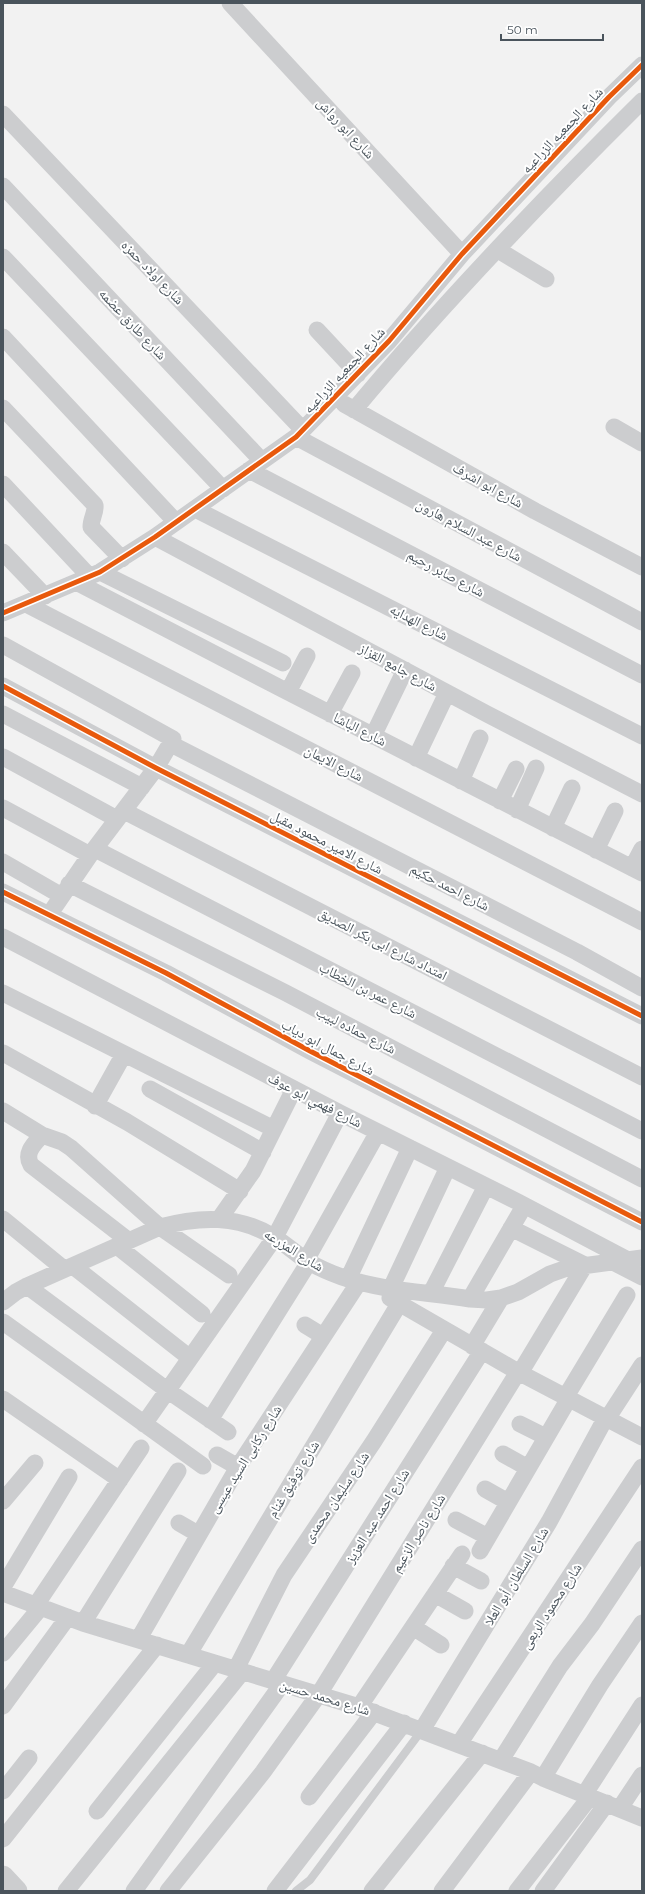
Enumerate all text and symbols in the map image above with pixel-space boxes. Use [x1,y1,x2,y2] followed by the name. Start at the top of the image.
[501,16,603,42] scale bar
[507,22,538,37] text: 50 m
[517,83,607,178] street label: شارع الجمعيه الزراعيه
[312,94,379,163] street label: شارع ابو رواش
[117,236,188,309] street label: شارع اولاد حمزه
[95,284,171,364] street label: شارع طارق عضمه
[299,323,389,418] street label: شارع الجمعيه الزراعيه
[449,458,526,513] street label: شارع ابو اشرف
[413,495,525,566] street label: شارع عبد السلام هارون
[404,545,488,602] street label: شارع صابر رحيم
[386,600,451,645] street label: شارع الهدايه
[355,638,440,696] street label: شارع جامع القزاز
[330,708,389,751] street label: شارع الباشا
[301,741,366,786] street label: شارع الايمان
[268,806,386,879] street label: شارع الامير محمود مقبل
[407,859,493,916] street label: شارع احمد حكيم
[315,904,450,985] street label: امتداد شارع ابى بكر الصديق
[316,958,420,1023] street label: شارع عمر بن الخطاب
[313,1002,399,1059] street label: شارع حماده لبيب
[278,1015,378,1080] street label: شارع جمال ابو دياب
[264,1068,365,1134] street label: شارع فهمي ابو عوف
[260,1225,327,1276] street label: شارع المزرعه
[204,1402,286,1517] street label: شارع ركابى السيد عيسى
[263,1437,324,1521] street label: شارع توفيق غنام
[299,1448,374,1547] street label: شارع سليمان محمدى
[340,1465,414,1568] street label: شارع احمد عبد العزيز
[387,1490,450,1576] street label: شارع ناصر الزعيم
[480,1524,553,1629] street label: شارع السلطان أبو العلا
[516,1560,586,1653] street label: شارع محمود الربعى
[277,1675,372,1720] street label: شارع محمد حسين

